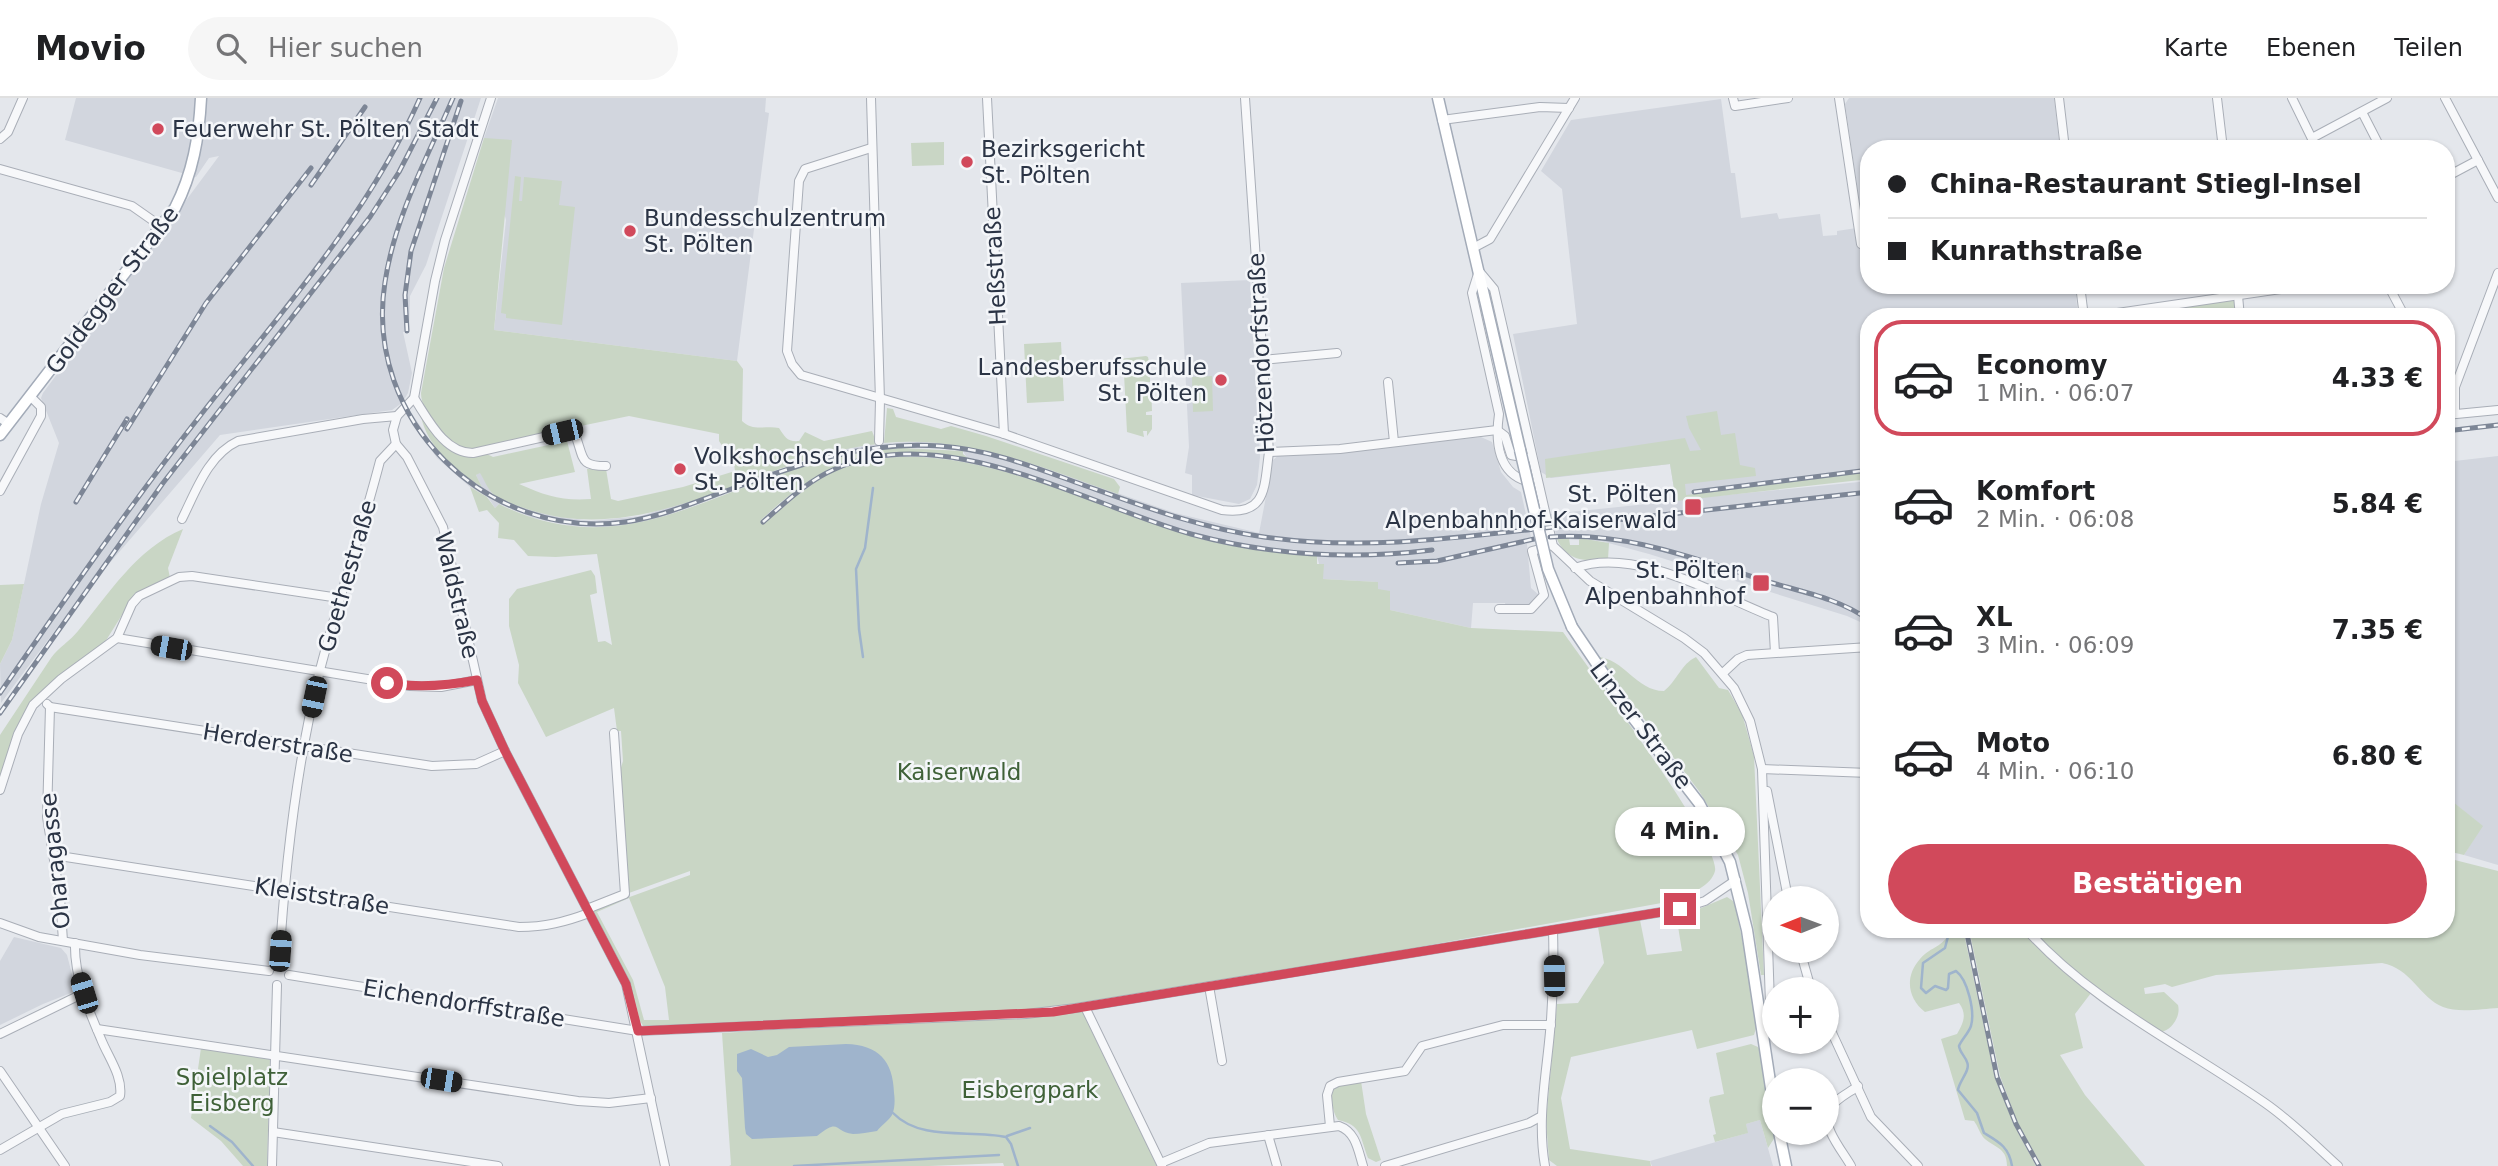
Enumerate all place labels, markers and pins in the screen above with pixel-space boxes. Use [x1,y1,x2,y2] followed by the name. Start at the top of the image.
[172,116,479,142] place label: Feuerwehr St. Pölten Stadt
[150,121,166,137] marker: Feuerwehr St. Pölten Stadt
[981,136,1145,188] place label: Bezirksgericht St. Pölten
[959,154,975,170] marker: Bezirksgericht St. Pölten
[644,205,886,257] place label: Bundesschulzentrum St. Pölten
[622,223,638,239] marker: Bundesschulzentrum St. Pölten
[978,354,1207,406] place label: Landesberufsschule St. Pölten
[1213,372,1229,388] marker: Landesberufsschule St. Pölten
[694,443,884,495] place label: Volkshochschule St. Pölten
[672,461,688,477] marker: Volkshochschule St. Pölten
[1385,481,1677,533] place label: St. Pölten Alpenbahnhof-Kaiserwald
[1683,497,1703,517] marker: St. Pölten Alpenbahnhof-Kaiserwald
[1585,557,1746,609] place label: St. Pölten Alpenbahnhof
[1751,573,1771,593] marker: St. Pölten Alpenbahnhof

